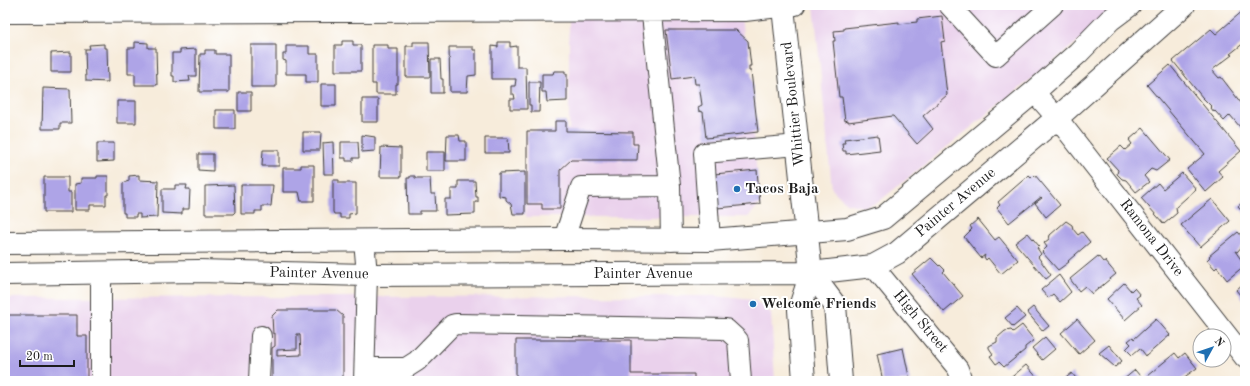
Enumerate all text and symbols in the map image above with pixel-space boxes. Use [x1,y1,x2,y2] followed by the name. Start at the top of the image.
[780,41,808,167] street label: Whittier Boulevard
[913,165,999,241] street label: Painter Avenue
[745,182,819,197] place label: Tacos Baja
[732,184,742,194] marker: Tacos Baja
[1116,197,1186,279] street label: Ramona Drive
[269,266,369,282] street label: Painter Avenue
[593,267,693,282] street label: Painter Avenue
[890,288,950,356] street label: High Street
[761,297,876,312] place label: Welcome Friends
[748,299,758,309] marker: Welcome Friends
[1192,328,1232,368] north arrow
[1212,336,1226,350] text: N
[20,342,74,368] scale bar
[26,351,53,363] text: 20 m

